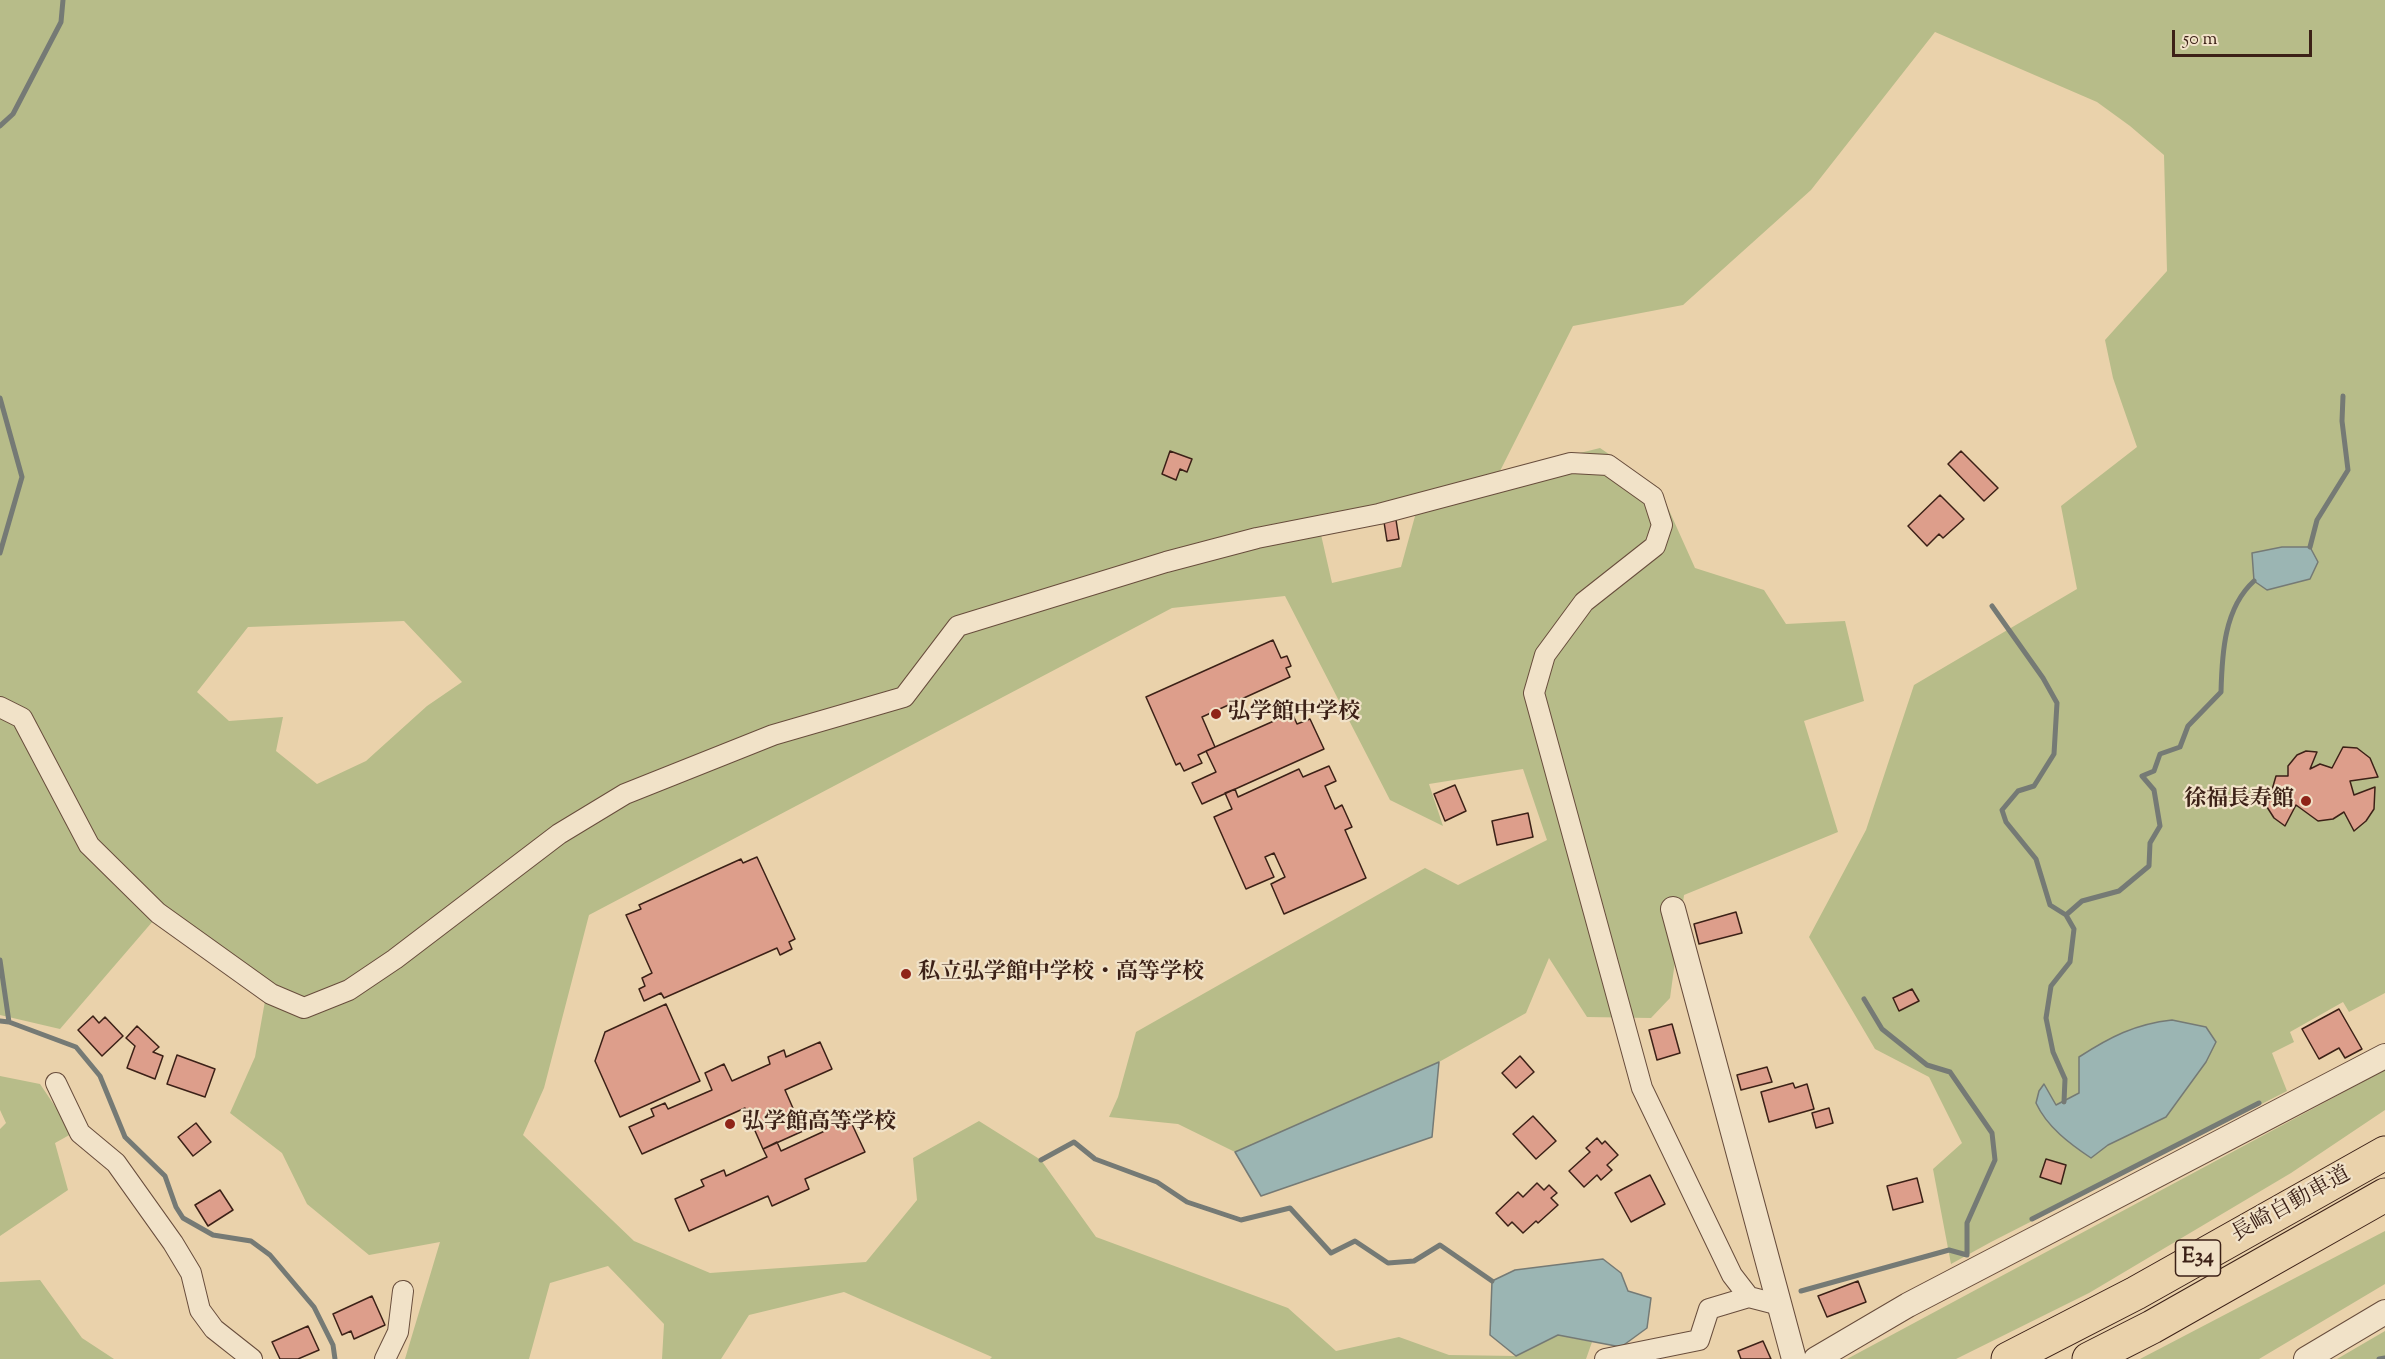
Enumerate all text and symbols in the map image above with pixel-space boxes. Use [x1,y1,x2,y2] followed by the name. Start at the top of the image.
[2175,18,2314,56] scale bar
[2183,27,2217,53] text: 50 m
[1228,701,1360,727] place label: 弘学館中学校
[1209,707,1223,721] marker: 弘学館中学校
[2184,788,2294,814] place label: 徐福長寿館
[2299,794,2313,808] marker: 徐福長寿館
[918,961,1204,987] place label: 私立弘学館中学校・高等学校
[899,967,913,981] marker: 私立弘学館中学校・高等学校
[742,1111,896,1137] place label: 弘学館高等学校
[723,1117,737,1131] marker: 弘学館高等学校
[2228,1162,2356,1250] street label: 長崎自動車道
[2176,1240,2220,1276] road number: E34

